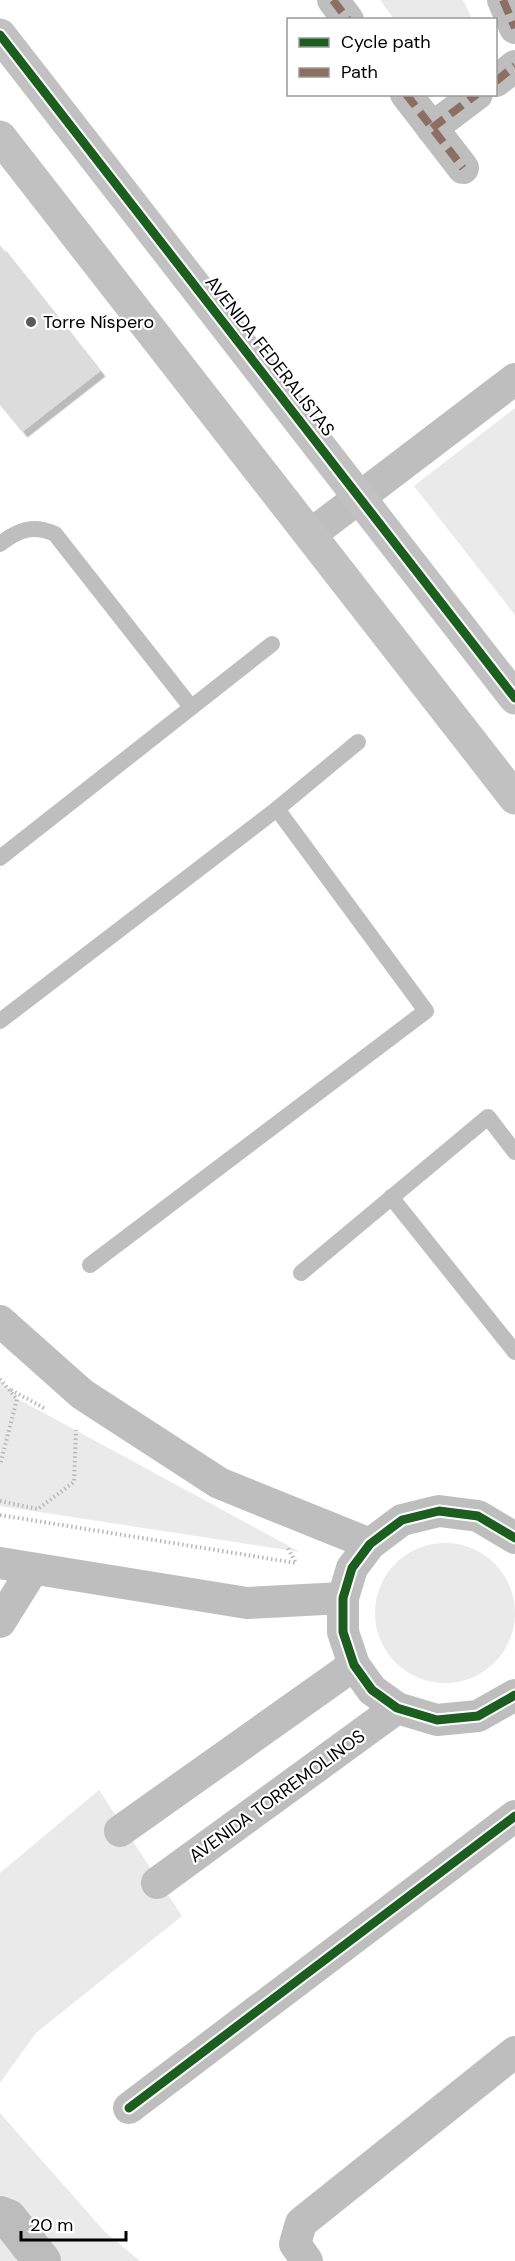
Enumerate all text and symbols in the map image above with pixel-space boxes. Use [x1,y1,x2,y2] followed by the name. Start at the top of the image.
[287,18,497,96] legend
[341,30,431,54] text: Cycle path
[341,60,378,84] text: Path
[200,271,340,441] street label: AVENIDA FEDERALISTAS
[43,310,154,334] place label: Torre Níspero
[24,315,38,329] marker: Torre Níspero
[184,1724,370,1868] street label: AVENIDA TORREMOLINOS
[21,2204,126,2242] scale bar
[30,2213,73,2237] text: 20 m

